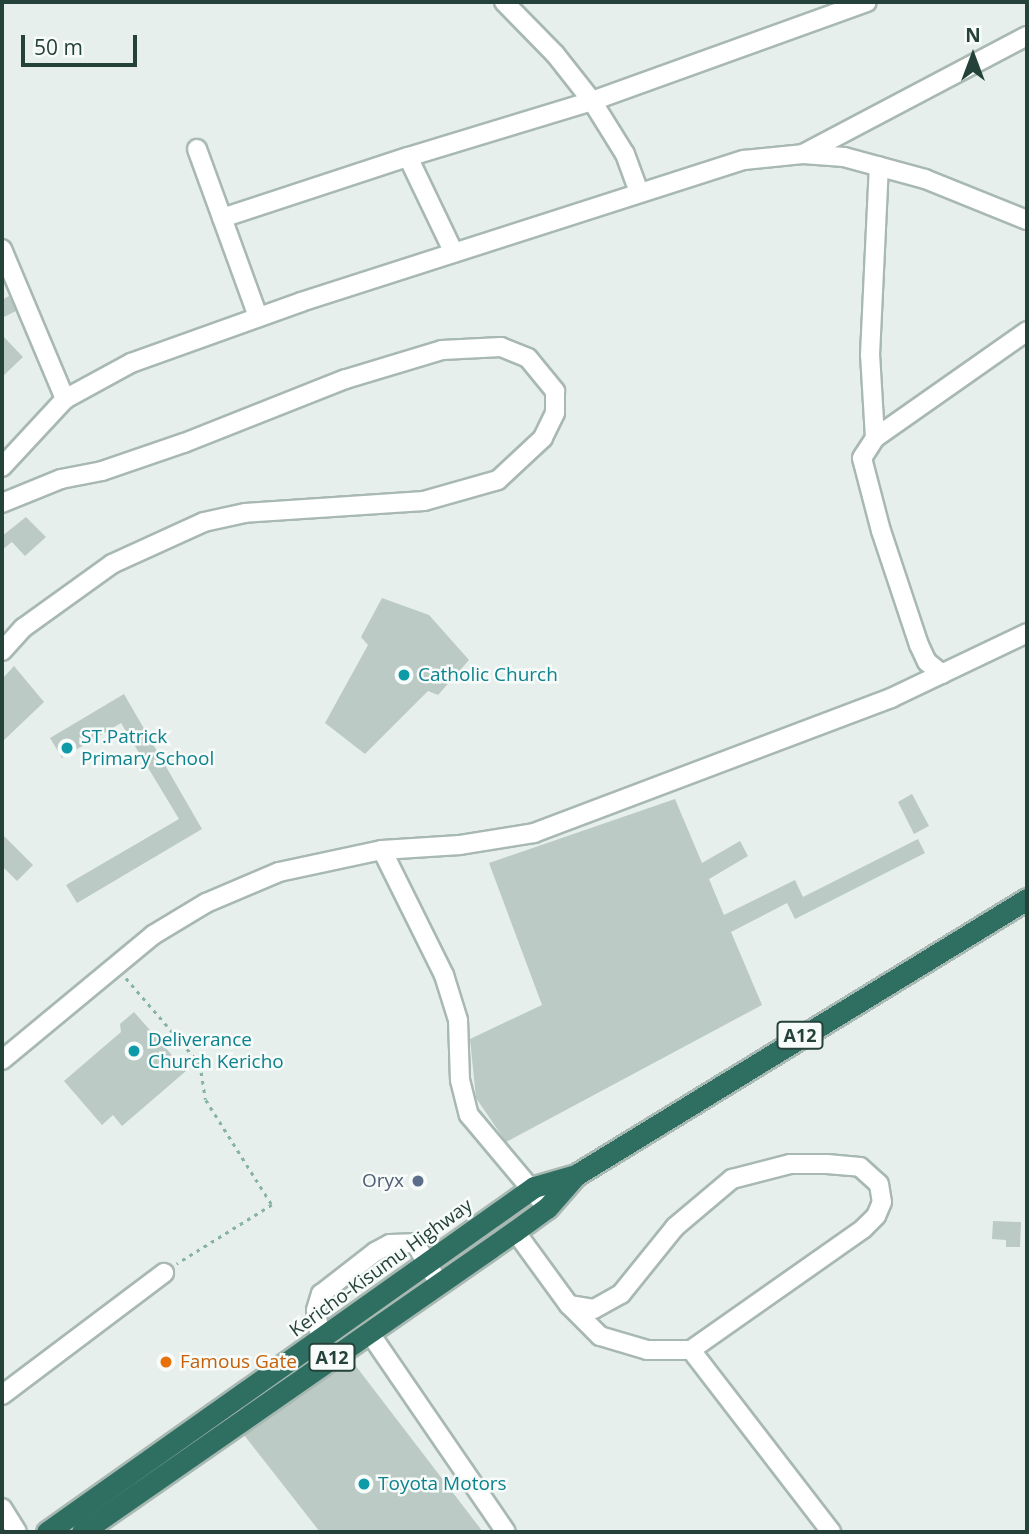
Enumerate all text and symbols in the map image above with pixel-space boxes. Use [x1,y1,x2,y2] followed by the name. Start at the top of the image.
[24,21,140,65] scale bar
[938,21,1008,91] north arrow
[965,22,981,48] text: N
[34,33,83,61] text: 50 m
[418,664,558,686] place label: Catholic Church
[396,667,412,683] marker: Catholic Church
[81,726,214,770] place label: ST.Patrick Primary School
[59,740,75,756] marker: ST.Patrick Primary School
[776,1020,824,1050] road number: A12
[148,1029,284,1073] place label: Deliverance Church Kericho
[126,1043,142,1059] marker: Deliverance Church Kericho
[362,1170,404,1192] place label: Oryx
[410,1173,426,1189] marker: Oryx
[285,1194,477,1342] street label: Kericho-Kisumu Highway
[308,1342,356,1372] road number: A12
[180,1351,297,1373] place label: Famous Gate
[158,1354,174,1370] marker: Famous Gate
[378,1473,507,1495] place label: Toyota Motors
[356,1476,372,1492] marker: Toyota Motors

